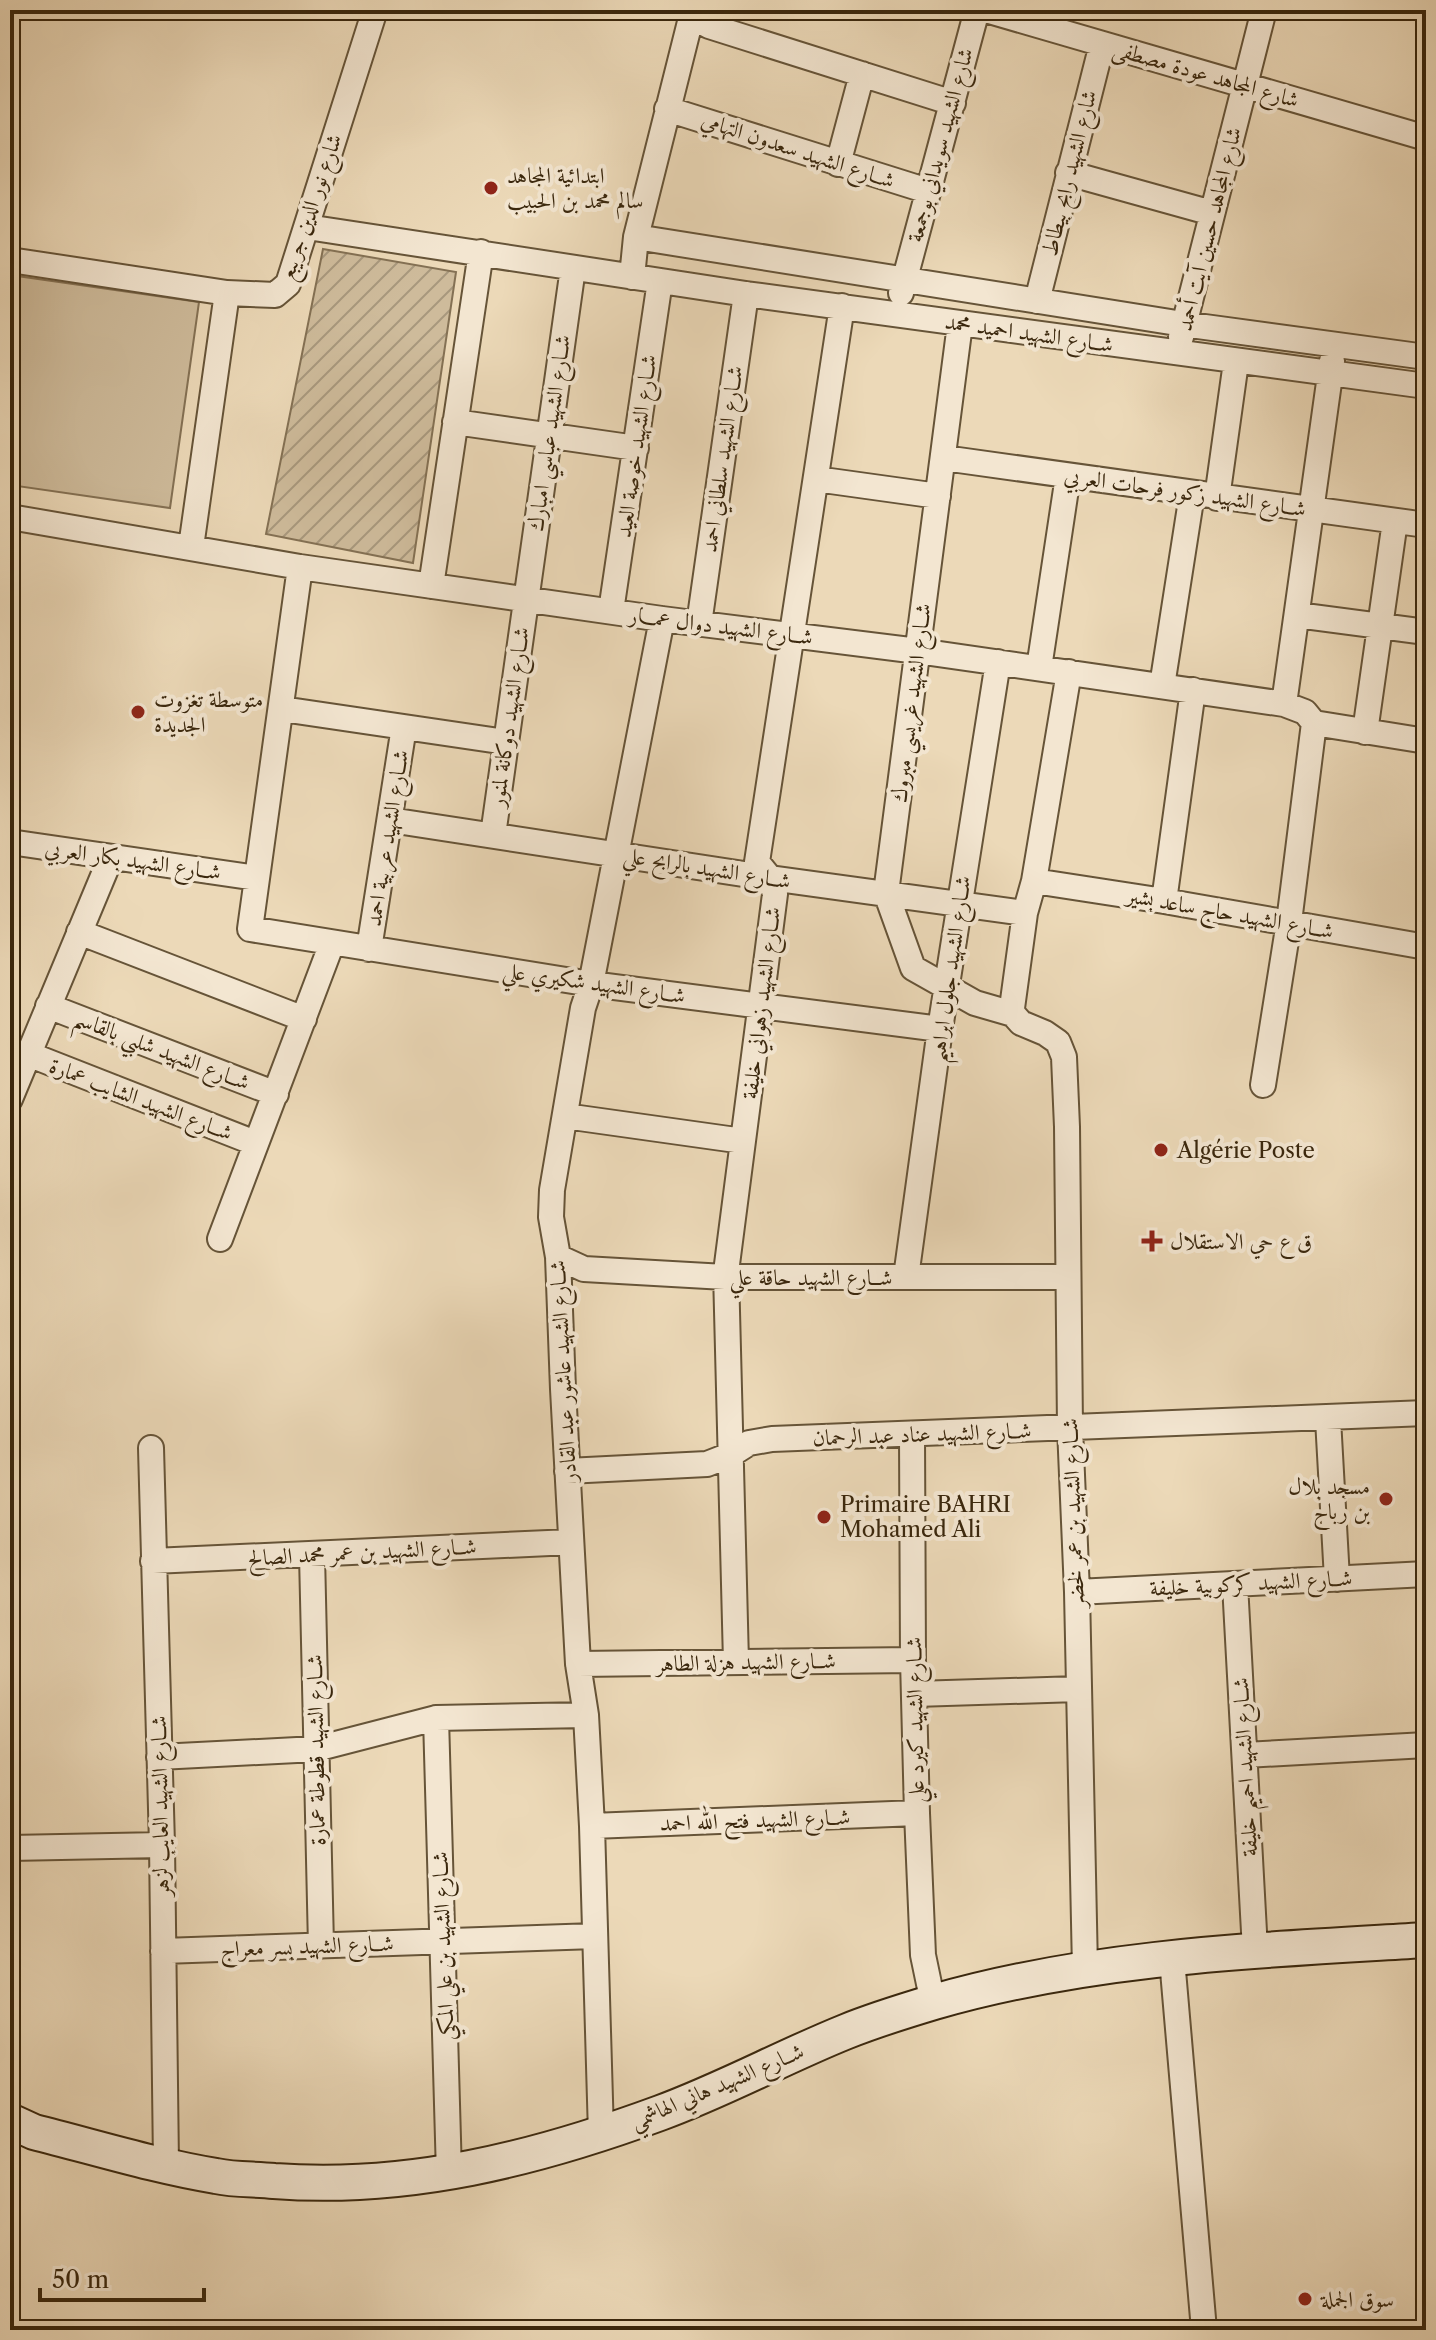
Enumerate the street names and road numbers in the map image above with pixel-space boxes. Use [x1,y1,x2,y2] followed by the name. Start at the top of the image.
[1108,35,1302,118] street label: شارع المجاهد عودة مصطفى
[901,45,984,246] street label: شارع الشهيد سويداني بوجمعة
[1035,87,1108,260] street label: شارع الشهيد رابح بيطاط
[696,106,898,199] street label: شــارع الشهيد سعدون التهامي
[1169,124,1252,335] street label: شارع المجاهد حسين آيت أحمد
[272,130,353,286] street label: شارع نور الدين جريبع
[942,308,1115,363] street label: شــارع الشهيد احميد محمد
[522,333,583,534] street label: شــارع الشهيد عباسي امبارك
[610,353,667,540] street label: شــارع الشهيد خوصة العيد
[696,364,753,555] street label: شــارع الشهيد سلطاني احمد
[1062,462,1308,527] street label: شــارع الشهيد زكور فرحات العربي
[625,601,815,656] street label: شــارع الشهيد دوال عمـــار
[885,602,944,805] street label: شــارع الشهيد غريسي مبروك
[483,625,540,811] street label: شــارع الشهيد دوكانة لمنور
[360,748,419,929] street label: شــارع الشهيد عربية احمد
[42,834,223,891] street label: شــارع الشهيد بكار العربي
[620,841,793,902] street label: شــارع الشهيد بالرابح علي
[924,874,984,1065] street label: شــارع الشهيد جلول ابراهيم
[1121,881,1336,950] street label: شــارع الشهيد حاج ساعد بشير
[736,905,791,1101] street label: شــارع الشهيد زهواني خليفة
[500,957,687,1017] street label: شــارع الشهيد شكيري علي
[67,1004,254,1103] street label: شــارع الشهيد شلبي بالقاسم
[44,1052,236,1151] street label: شــارع الشهيد الشايب عمارة
[544,1259,587,1485] street label: شــارع الشهيد عاشور عبد القادر
[729,1264,893,1299] street label: شــارع الشهيد حاقة علي
[812,1417,1032,1456] street label: شــارع الشهيد عناد عبد الرحمان
[1056,1418,1095,1610] street label: شــارع الشهيد بن عمر لخضر
[247,1533,478,1577] street label: شــارع الشهيد بن عمر محمد الصالح
[1149,1564,1353,1607] street label: شــارع الشهيد كركوبية خليفة
[900,1636,938,1803] street label: شــارع الشهيد كيرد علي
[654,1647,836,1682] street label: شــارع الشهيد هزلة الطاهر
[301,1654,336,1846] street label: شــارع الشهيد قطوطة عمارة
[1227,1676,1271,1857] street label: شــارع الشهيد احميم خليفة
[145,1715,180,1899] street label: شــارع الشهيد العايب لزهر
[659,1799,851,1843] street label: شــارع الشهيد فتح الله احمد
[426,1851,468,2041] street label: شــارع الشهيد بن علي المكي
[220,1929,394,1969] street label: شــارع الشهيد بسر معراج
[626,2037,811,2141] street label: شــارع الشهيد هاني الهاشمي

